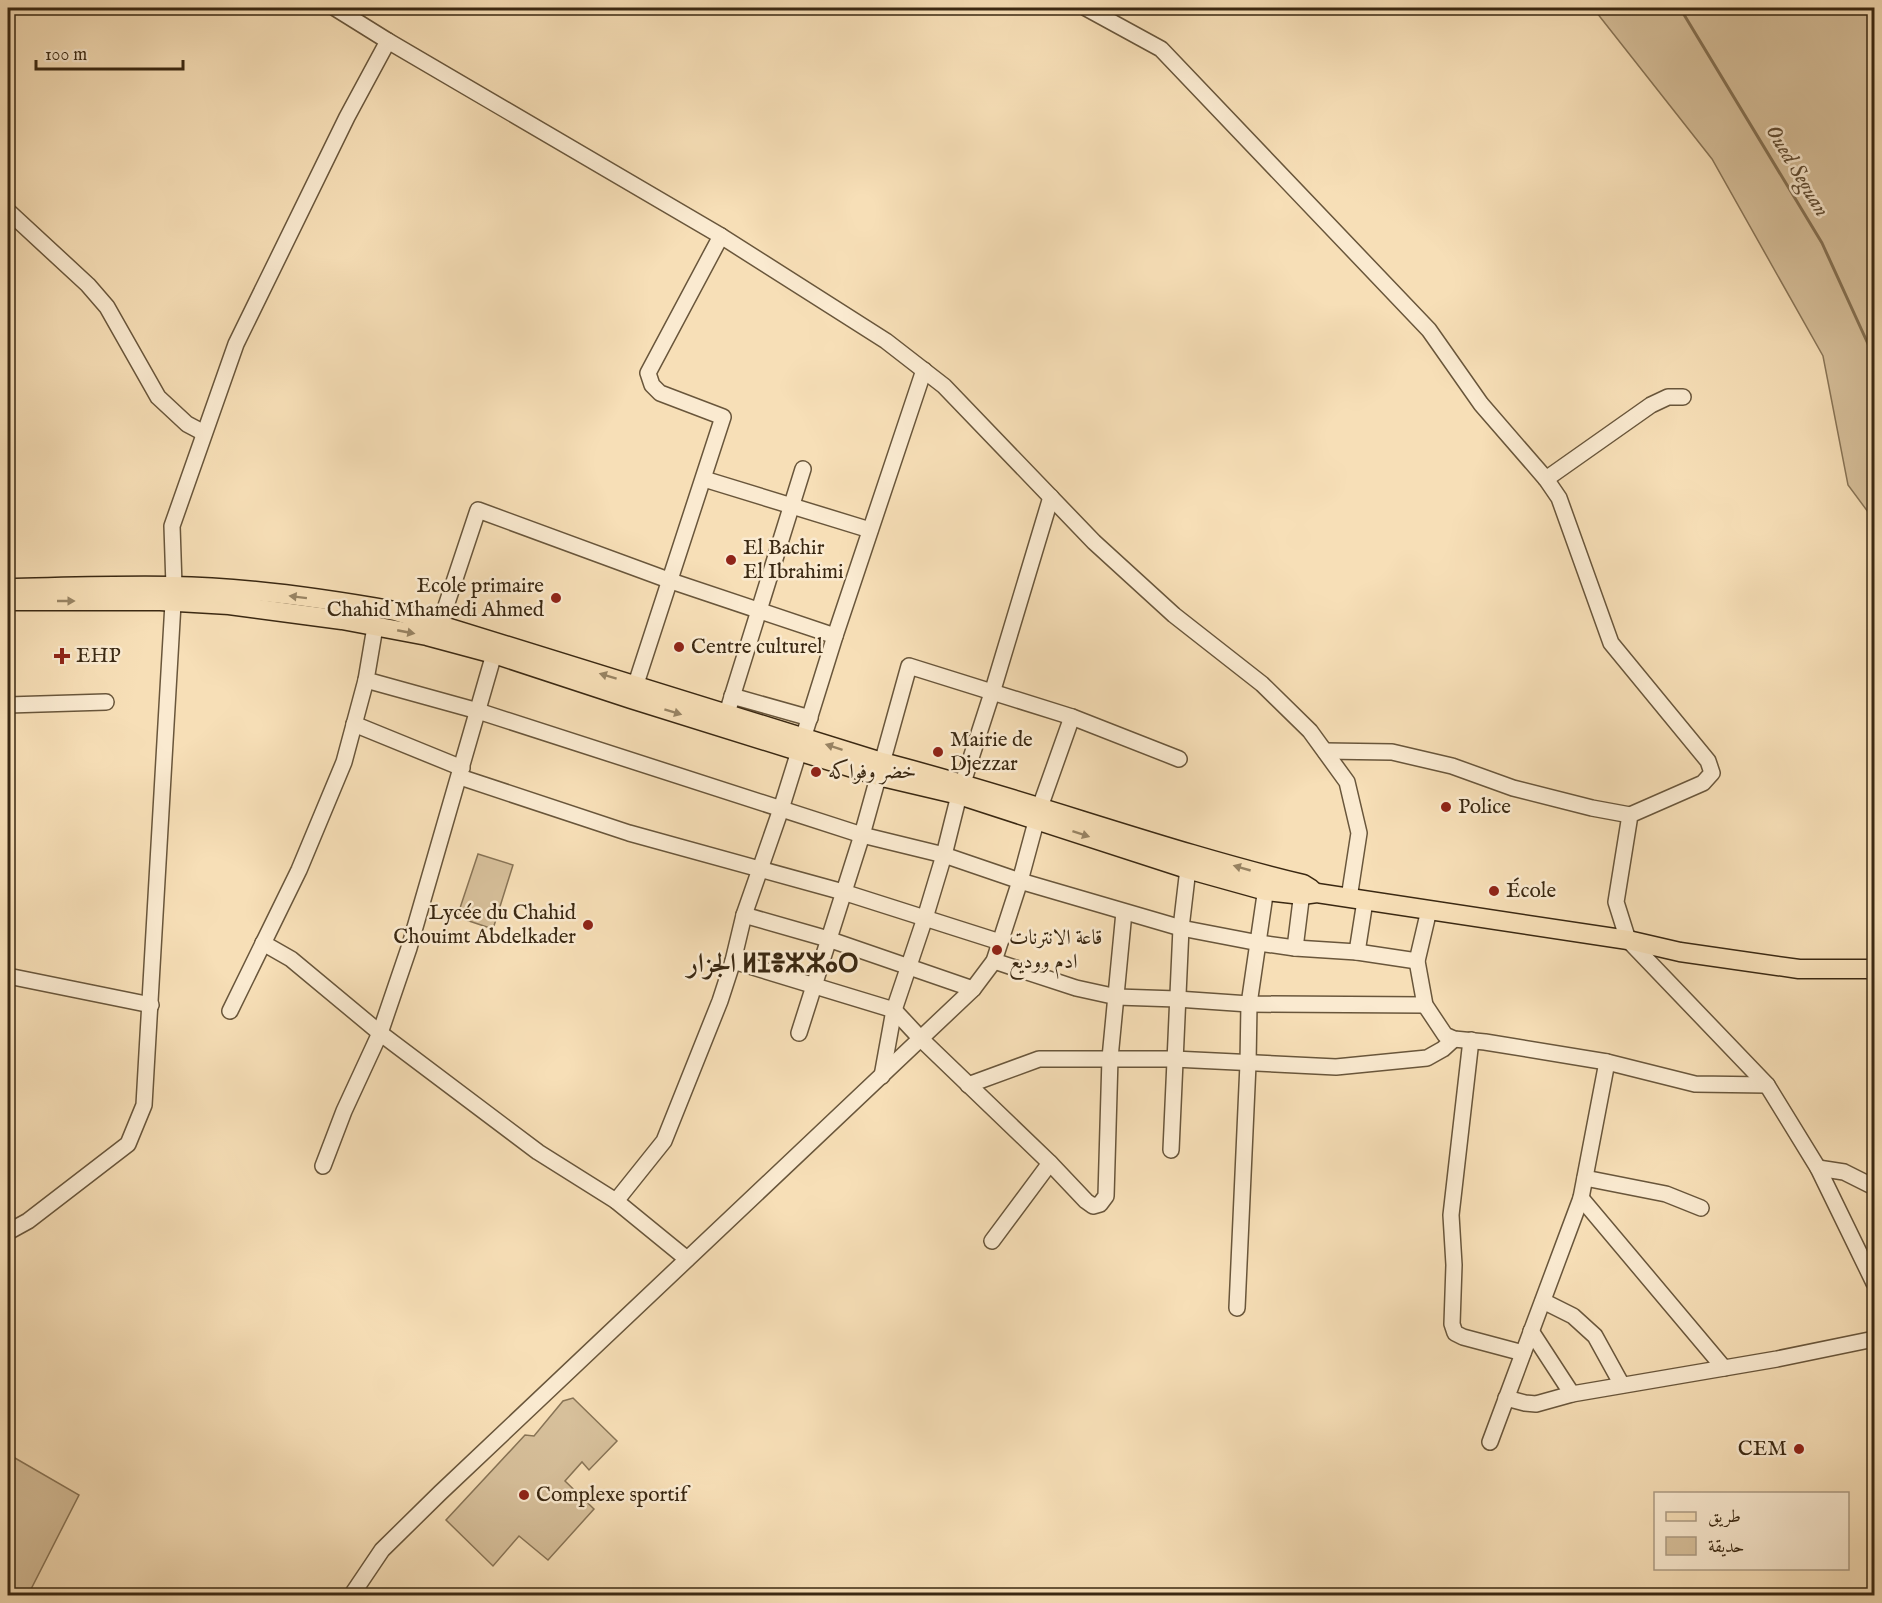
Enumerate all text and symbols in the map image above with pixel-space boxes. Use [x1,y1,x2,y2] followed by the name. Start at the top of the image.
[36,33,183,71] scale bar
[45,44,87,67] text: 100 m
[1759,120,1835,222] water label: Oued Seguan
[743,535,844,586] place label: El Bachir El Ibrahimi
[724,553,738,567] marker: El Bachir El Ibrahimi
[327,573,545,624] place label: Ecole primaire Chahid Mhamedi Ahmed
[549,591,563,605] marker: Ecole primaire Chahid Mhamedi Ahmed
[288,592,307,602] one-way arrow
[56,596,75,606] one-way arrow
[396,628,415,637] one-way arrow
[691,634,823,661] place label: Centre culturel
[672,640,686,654] marker: Centre culturel
[76,643,121,670] place label: EHP
[53,647,71,665] marker: EHP
[599,671,617,680] one-way arrow
[664,708,682,717] one-way arrow
[950,727,1033,778] place label: Mairie de Djezzar
[825,742,843,751] one-way arrow
[931,745,945,759] marker: Mairie de Djezzar
[828,758,916,786] place label: خضر وفواكه
[809,765,823,779] marker: خضر وفواكه
[1458,794,1511,821] place label: Police
[1439,800,1453,814] marker: Police
[1072,830,1090,839] one-way arrow
[1233,863,1251,873] one-way arrow
[1506,877,1556,905] place label: École
[1487,884,1501,898] marker: École
[393,900,577,951] place label: Lycée du Chahid Chouimt Abdelkader
[581,918,595,932] marker: Lycée du Chahid Chouimt Abdelkader
[1009,925,1103,980] place label: قاعة الانترنات ادم ووديع
[990,943,1004,957] marker: قاعة الانترنات ادم ووديع
[684,948,859,982] district label: الجزار ⵍⵊⴻⵣⵣⴰⵔ
[1738,1436,1787,1463] place label: CEM
[1792,1442,1806,1456] marker: CEM
[536,1482,691,1509] place label: Complexe sportif
[517,1488,531,1502] marker: Complexe sportif
[1654,1492,1849,1570] legend
[1708,1506,1741,1529] text: طريق
[1708,1536,1744,1559] text: حديقة

